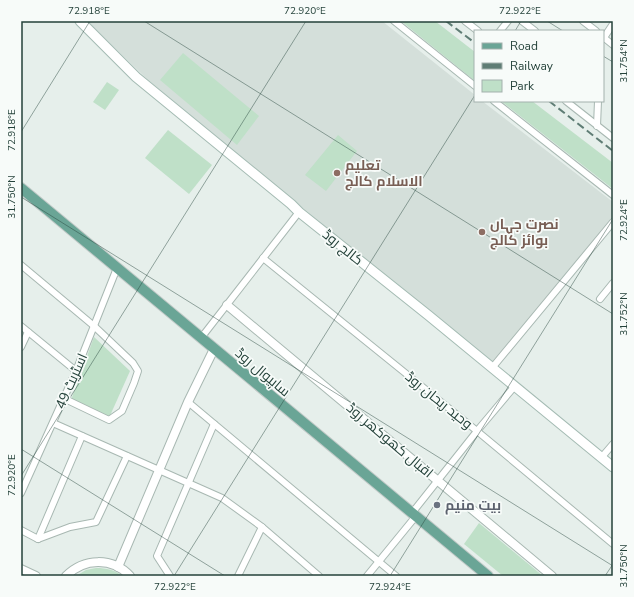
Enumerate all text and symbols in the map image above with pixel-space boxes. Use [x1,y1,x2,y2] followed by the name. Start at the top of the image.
[68,4,110,18] text: 72.918°E
[284,4,326,18] text: 72.920°E
[499,4,541,18] text: 72.922°E
[474,30,604,102] legend
[510,38,538,54] text: Road
[617,39,631,83] text: 31.754°N
[510,58,554,74] text: Railway
[510,78,535,94] text: Park
[5,109,19,151] text: 72.918°E
[345,156,423,191] place label: تعلیم الاسلام کالج
[332,168,342,178] marker: تعلیم الاسلام کالج
[5,175,19,219] text: 31.750°N
[617,199,631,241] text: 72.924°E
[490,215,559,250] place label: نصرت جہاں بوائز کالج
[318,225,367,270] street label: کالج روڈ
[477,227,487,237] marker: نصرت جہاں بوائز کالج
[617,292,631,336] text: 31.752°N
[231,344,294,401] street label: ساہیوال روڈ
[51,350,92,412] street label: اسٹریٹ 49
[401,367,476,433] street label: وحید ریحان روڈ
[342,398,437,482] street label: اقبال کھوکھر روڈ
[5,454,19,496] text: 72.920°E
[445,496,501,515] place label: بیتِ منیم
[432,500,442,510] marker: بیتِ منیم
[617,544,631,588] text: 31.750°N
[154,580,196,594] text: 72.922°E
[369,580,411,594] text: 72.924°E

